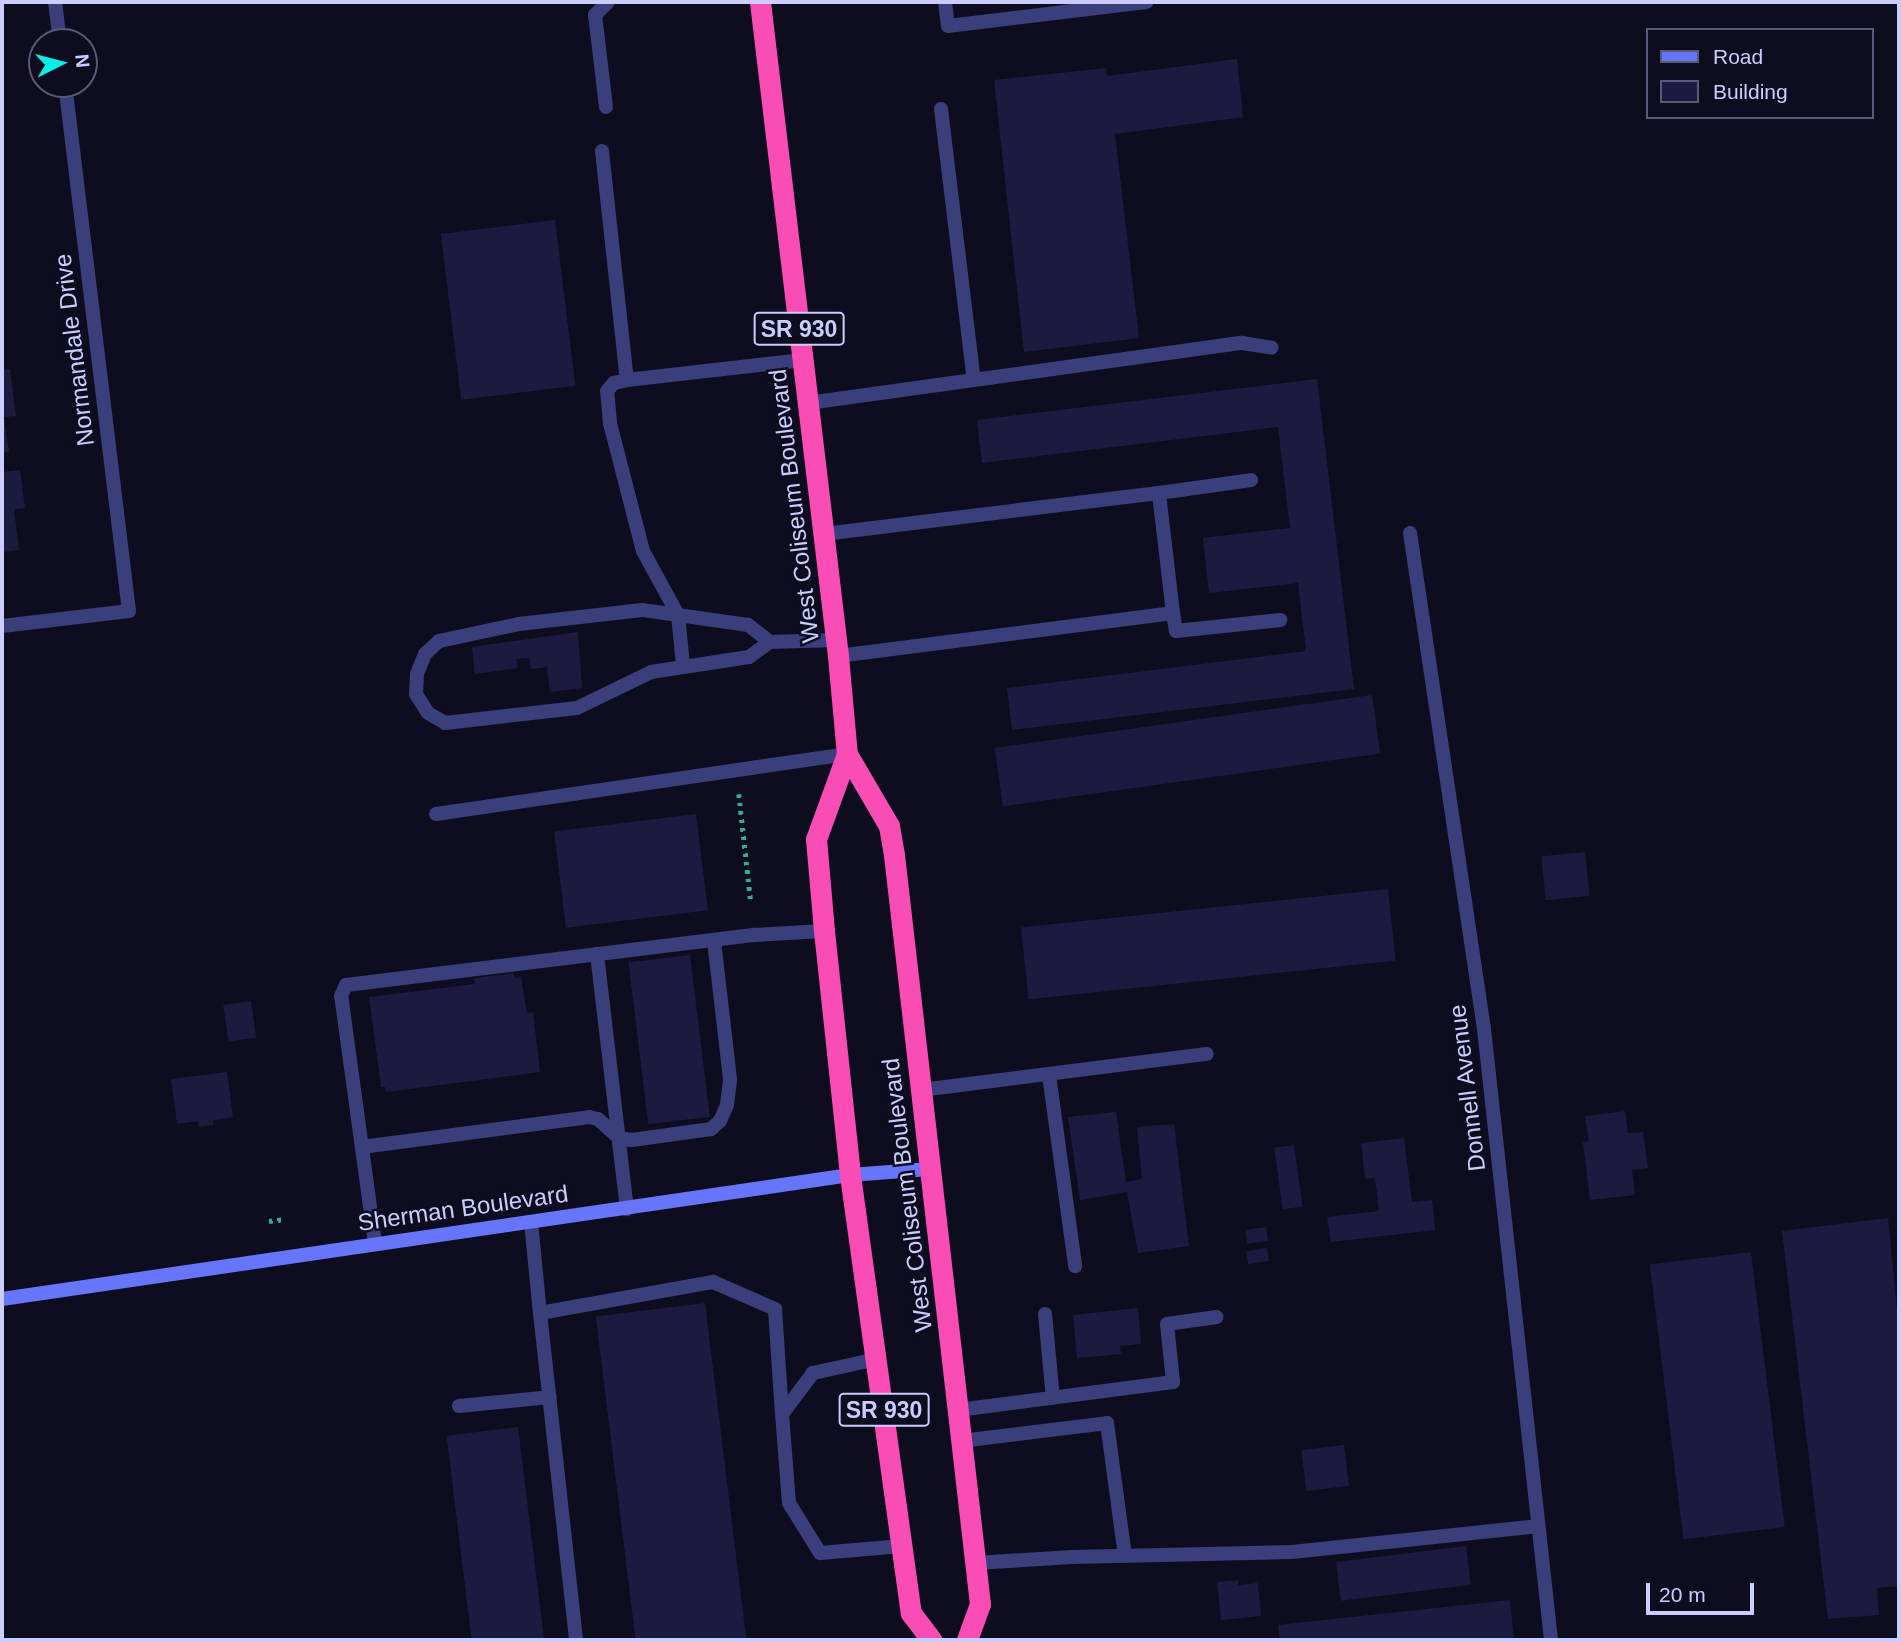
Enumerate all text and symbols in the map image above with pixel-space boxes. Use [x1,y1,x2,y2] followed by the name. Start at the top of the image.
[28,28,98,98] north arrow
[1646,28,1873,119] legend
[1713,45,1763,68] text: Road
[71,53,94,69] text: N
[1713,80,1788,103] text: Building
[48,252,100,448] street label: Normandale Drive
[754,310,844,348] road number: SR 930
[763,367,825,645] street label: West Coliseum Boulevard
[1442,1002,1492,1174] street label: Donnell Avenue
[876,1056,938,1334] street label: West Coliseum Boulevard
[356,1179,570,1237] street label: Sherman Boulevard
[838,1390,930,1429] road number: SR 930
[1649,1568,1758,1612] scale bar
[1659,1583,1706,1606] text: 20 m

